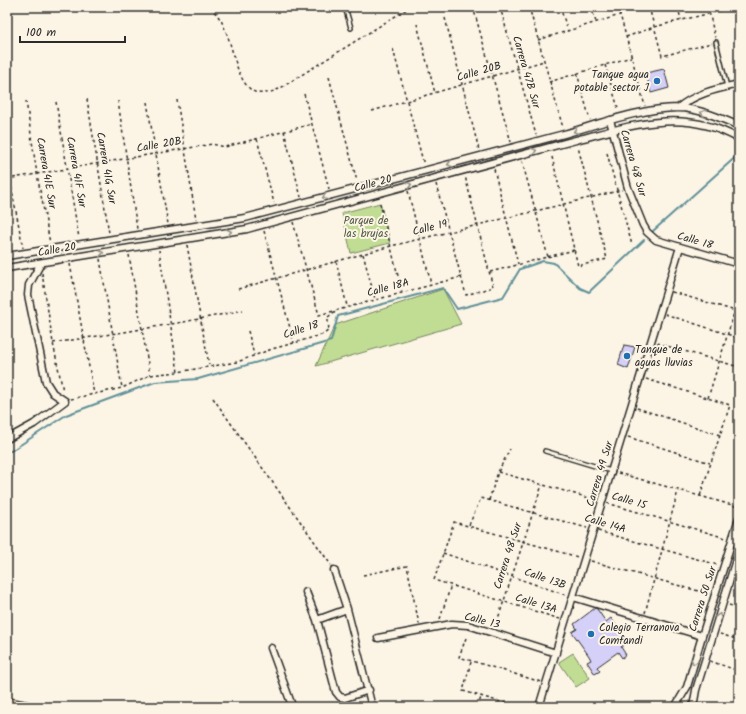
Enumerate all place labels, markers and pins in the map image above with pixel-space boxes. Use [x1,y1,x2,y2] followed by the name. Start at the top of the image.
[574,66,650,97] place label: Tanque agua potable sector J
[652,76,662,86] marker: Tanque agua potable sector J
[635,341,693,372] place label: Tanque de aguas lluvias
[622,351,632,361] marker: Tanque de aguas lluvias
[599,619,679,650] place label: Colegio Terranova Comfandi
[586,629,596,639] marker: Colegio Terranova Comfandi

